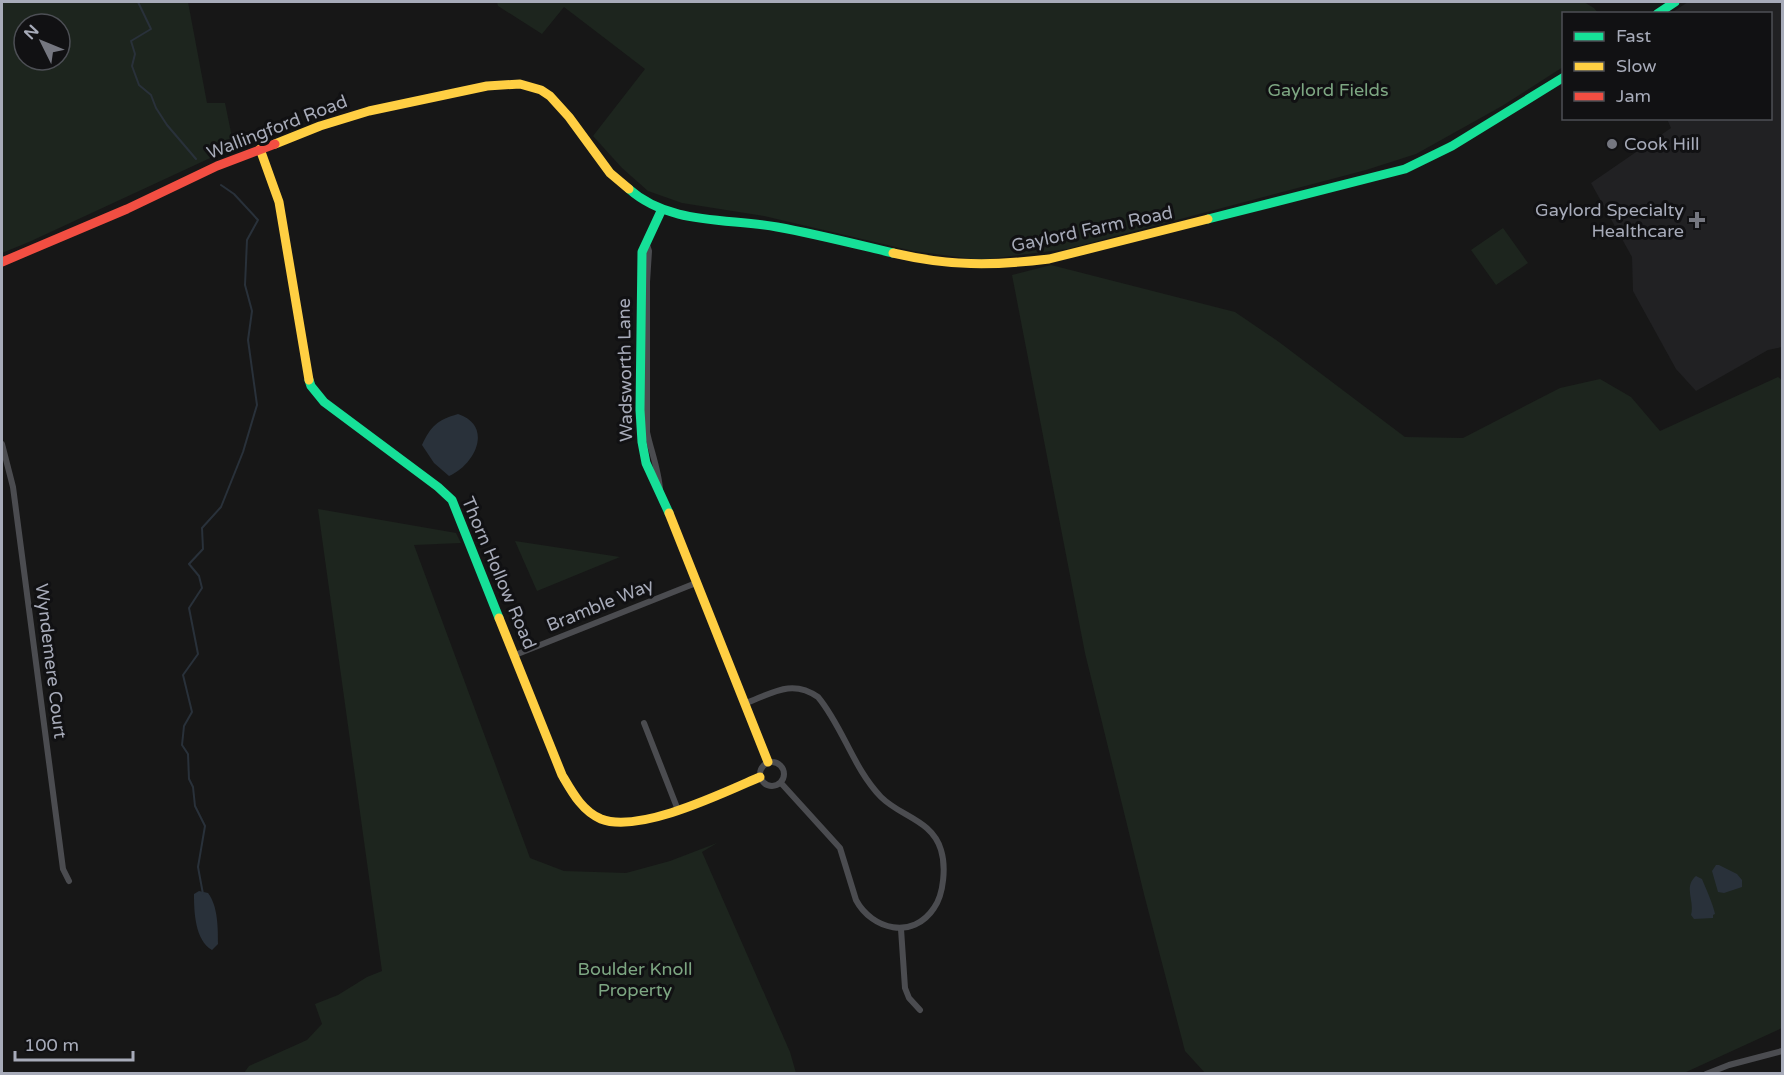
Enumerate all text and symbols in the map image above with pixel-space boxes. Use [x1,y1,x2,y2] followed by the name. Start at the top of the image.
[12,12,72,72] north arrow
[1562,12,1772,120] legend
[20,21,43,44] text: N
[1616,25,1651,47] text: Fast
[1616,55,1657,77] text: Slow
[1267,79,1389,101] park label: Gaylord Fields
[1616,85,1651,107] text: Jam
[204,90,350,164] street label: Wallingford Road
[1624,133,1699,155] place label: Cook Hill
[1605,137,1619,151] marker: Cook Hill
[1535,199,1684,242] place label: Gaylord Specialty Healthcare
[1009,201,1175,257] street label: Gaylord Farm Road
[1688,211,1706,229] marker: Gaylord Specialty Healthcare
[613,298,637,442] street label: Wadsworth Lane
[457,493,541,653] street label: Thorn Hollow Road
[543,573,657,636] street label: Bramble Way
[31,582,71,740] street label: Wyndemere Court
[578,958,692,1001] park label: Boulder Knoll Property
[15,1024,134,1062] scale bar
[24,1034,79,1056] text: 100 m

